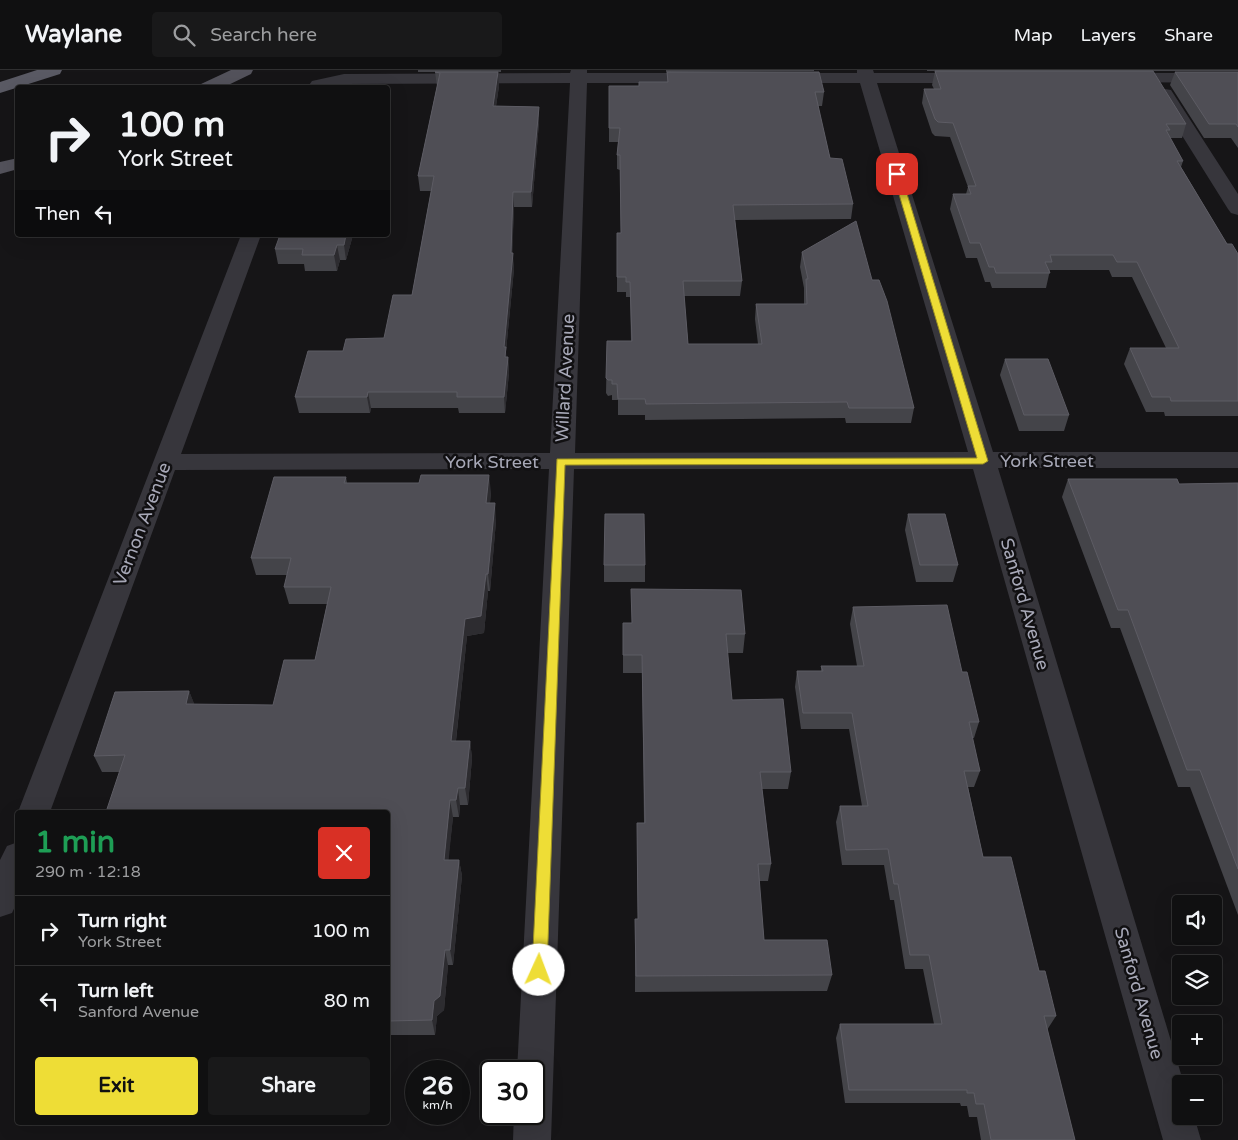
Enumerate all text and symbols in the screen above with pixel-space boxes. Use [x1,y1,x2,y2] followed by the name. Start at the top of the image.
[152,12,502,57] search box
[25,20,122,49] text: Waylane
[170,21,198,49] icon: search
[210,24,317,46] text: Search here
[1014,24,1053,46] text: Map
[1081,24,1136,46] text: Layers
[1164,24,1213,46] text: Share
[118,104,225,146] text: 100 m
[35,105,100,170] icon: right
[118,146,233,172] text: York Street
[876,153,918,195] pin
[883,160,911,188] icon: arrive
[90,200,118,228] icon: left
[35,203,80,225] text: Then
[551,313,579,443] street label: Willard Avenue
[1000,450,1094,472] street label: York Street
[445,451,539,473] street label: York Street
[108,459,176,589] street label: Vernon Avenue
[996,535,1054,673] street label: Sanford Avenue
[35,824,115,861] text: 1 min
[318,827,370,879] button: close
[35,862,141,882] text: 290 m · 12:18
[1172,895,1222,1125] map controls
[1172,895,1222,945] button: sound
[78,910,166,932] text: Turn right
[35,917,63,945] icon: right
[312,920,370,942] text: 100 m
[1110,924,1168,1062] street label: Sanford Avenue
[78,932,162,952] text: York Street
[512,943,564,995] position arrow
[1172,955,1222,1005] button: layers
[78,980,154,1002] text: Turn left
[35,987,63,1015] icon: left
[324,990,370,1012] text: 80 m
[78,1002,199,1022] text: Sanford Avenue
[1172,1015,1222,1065] button: +
[35,1057,198,1115] button: Exit
[208,1057,370,1115] button: Share
[480,1060,545,1125] speed limit sign: 30
[422,1071,453,1101] text: 26
[1172,1075,1222,1125] button: −
[422,1098,453,1112] text: km/h

